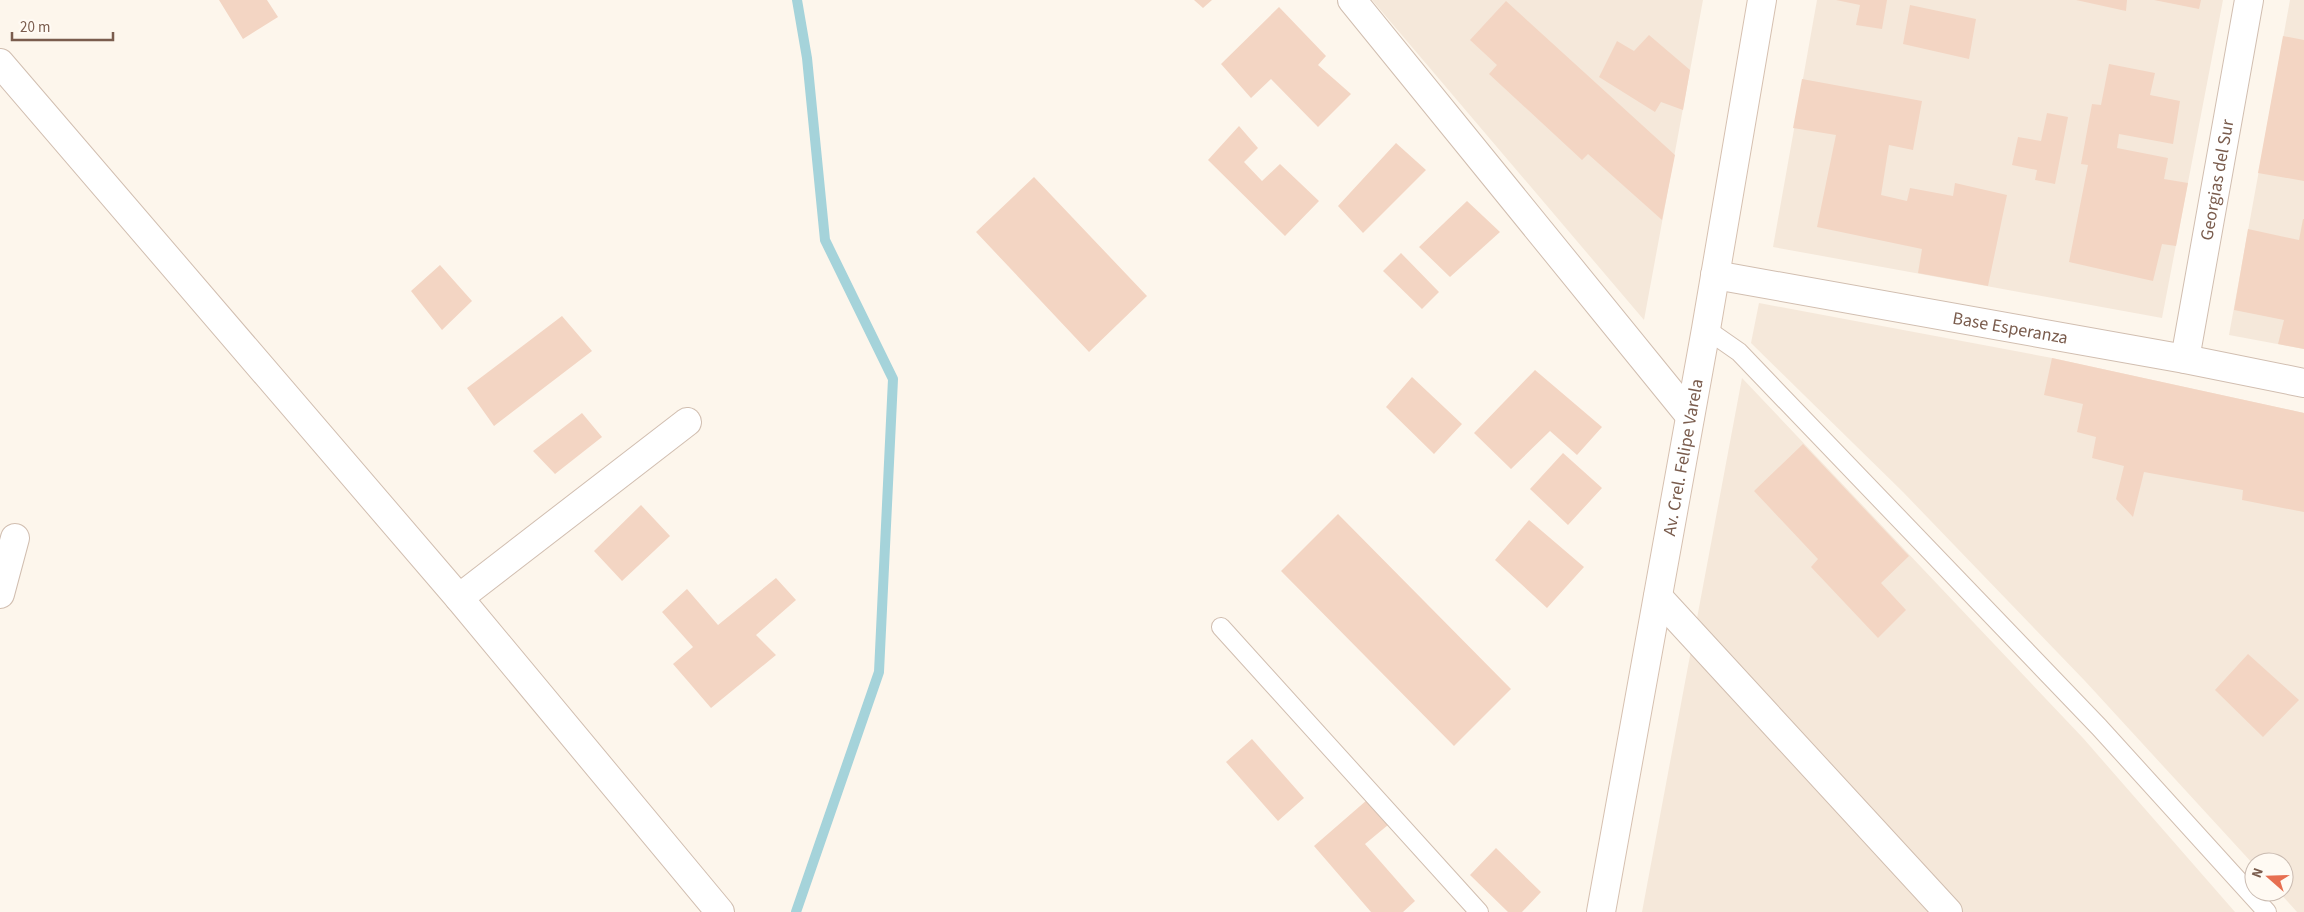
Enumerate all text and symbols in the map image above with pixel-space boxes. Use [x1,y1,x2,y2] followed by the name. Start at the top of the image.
[12,10,114,42] scale bar
[20,17,50,38] text: 20 m
[2194,117,2240,242] street label: Georgias del Sur
[1951,305,2070,350] street label: Base Esperanza
[1656,377,1709,538] street label: Av. Crel. Felipe Varela
[2244,852,2294,902] north arrow
[2247,865,2269,881] text: N

